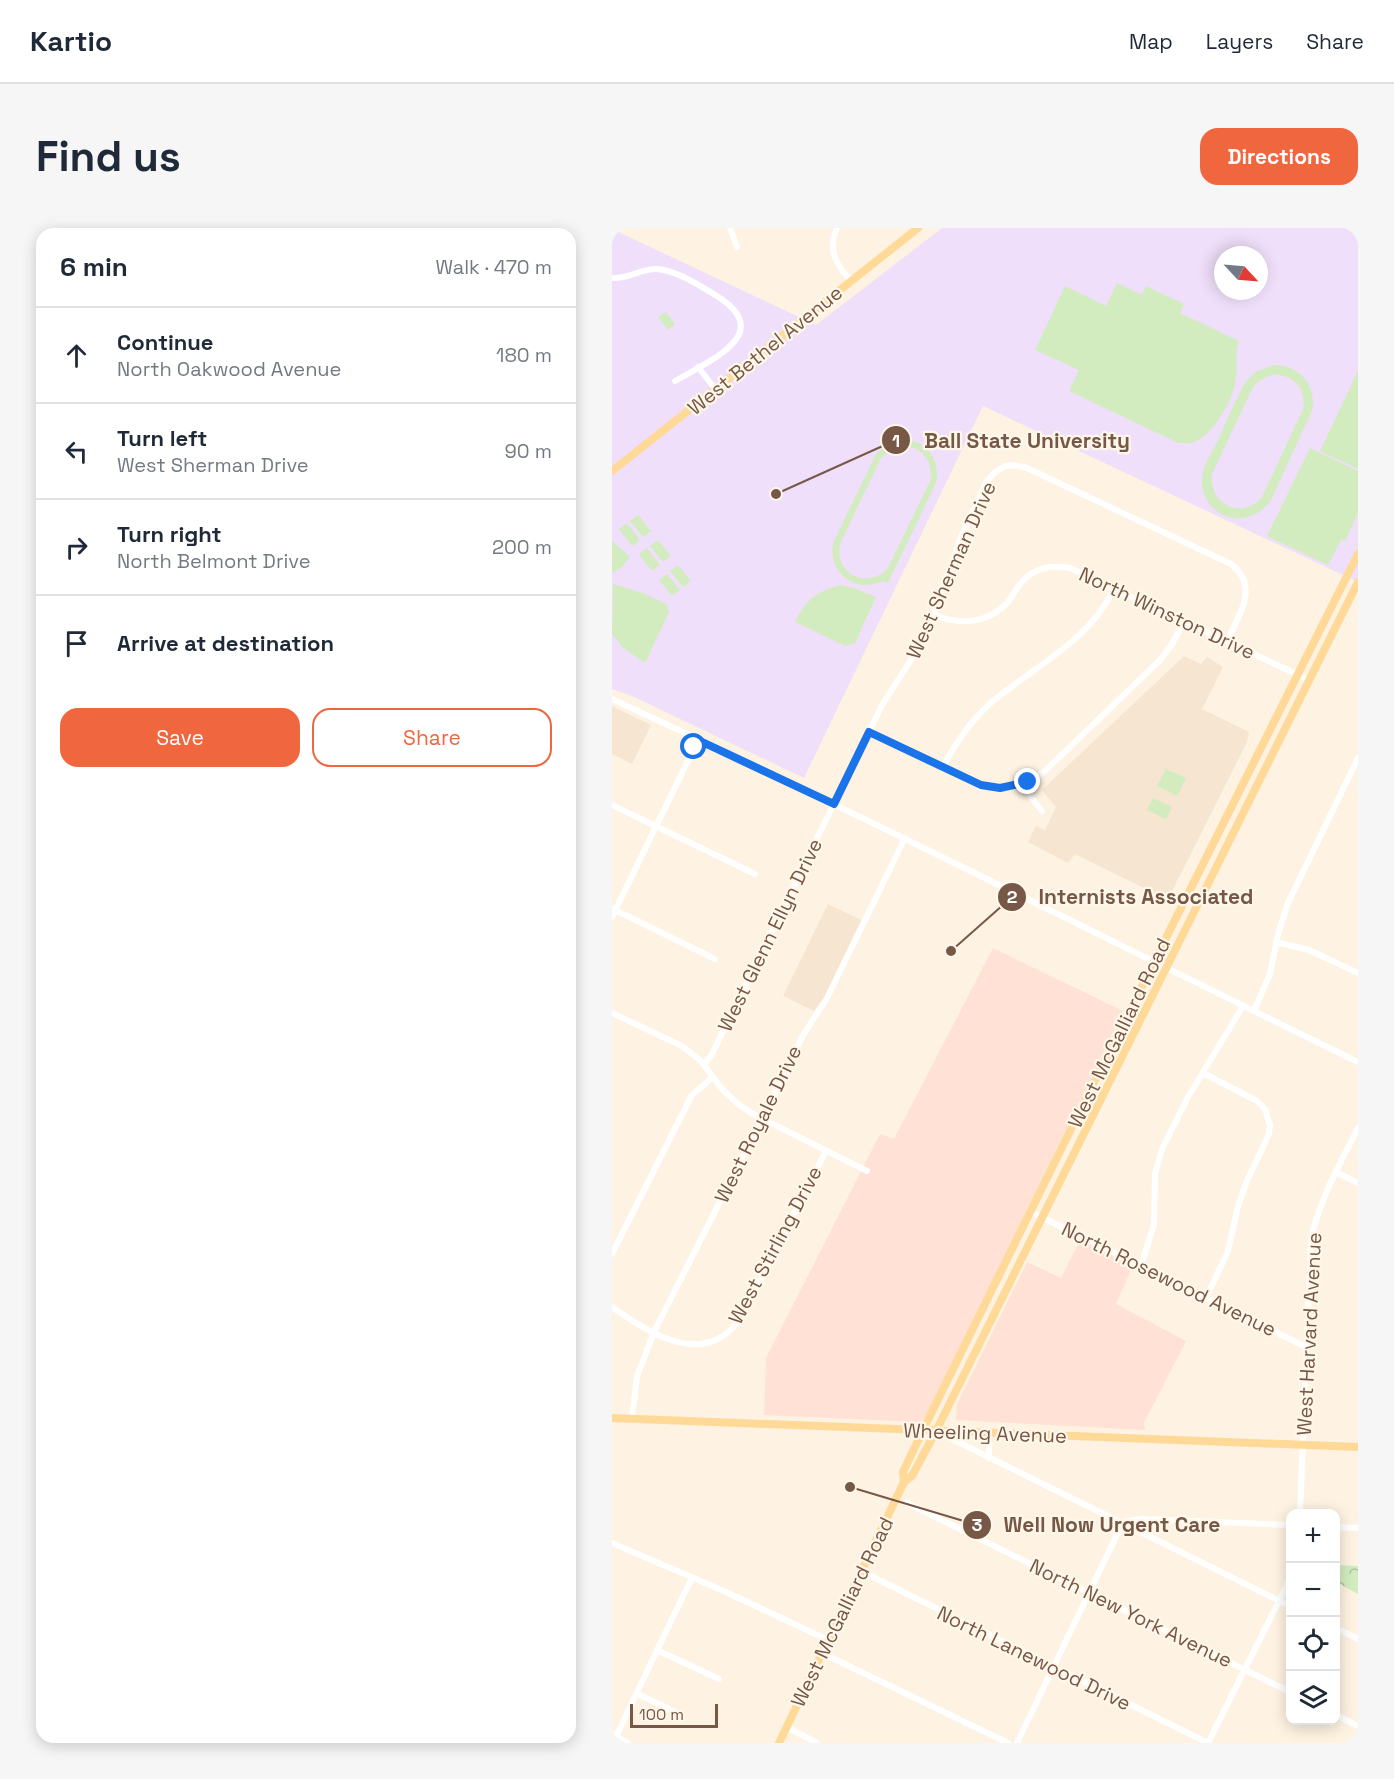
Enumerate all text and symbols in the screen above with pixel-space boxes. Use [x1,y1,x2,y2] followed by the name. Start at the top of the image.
[30,23,112,59] text: Kartio
[1129,28,1173,55] text: Map
[1206,28,1273,55] text: Layers
[1306,28,1364,55] text: Share
[1200,128,1358,185] button: Directions
[36,130,181,183] text: Find us
[1214,246,1268,300] north arrow
[60,250,128,284] text: 6 min
[435,254,552,280] text: Walk · 470 m
[682,279,848,421] street label: West Bethel Avenue
[117,328,213,356] text: Continue
[60,339,93,372] icon: ahead
[496,342,552,368] text: 180 m
[117,356,341,382] text: North Oakwood Avenue
[881,421,1142,460] callout: Ball State University
[117,424,207,452] text: Turn left
[924,427,1130,454] text: Ball State University
[892,429,900,452] text: 1
[60,435,93,468] icon: left
[505,438,552,464] text: 90 m
[117,452,309,478] text: West Sherman Drive
[900,477,1002,663] street label: West Sherman Drive
[117,520,222,548] text: Turn right
[60,531,93,564] icon: right
[492,534,552,560] text: 200 m
[117,548,311,574] text: North Belmont Drive
[1075,561,1259,665] street label: North Winston Drive
[60,627,93,660] icon: arrive
[117,629,334,657] text: Arrive at destination
[60,708,300,767] button: Save
[312,708,552,767] button: Share
[680,733,706,759] route start
[1014,768,1040,794] route end
[712,834,828,1036] street label: West Glenn Ellyn Drive
[997,877,1266,916] callout: Internists Associated
[1039,883,1253,910] text: Internists Associated
[1007,885,1018,908] text: 2
[1062,934,1176,1132] street label: West McGalliard Road
[709,1041,807,1207] street label: West Royale Drive
[722,1161,828,1329] street label: West Stirling Drive
[1057,1216,1281,1342] street label: North Rosewood Avenue
[1291,1232,1327,1436] street label: West Harvard Avenue
[903,1417,1067,1449] street label: Wheeling Avenue
[962,1505,1233,1544] callout: Well Now Urgent Care
[1286,1509,1340,1725] map controls
[1286,1509,1340,1563] button: +
[1004,1511,1220,1538] text: Well Now Urgent Care
[785,1513,899,1711] street label: West McGalliard Road
[972,1513,983,1536] text: 3
[1025,1553,1237,1673] street label: North New York Avenue
[1286,1563,1340,1617] button: −
[933,1600,1135,1716] street label: North Lanewood Drive
[1286,1617,1340,1671] button: locate
[1286,1671,1340,1725] button: layers
[630,1701,718,1728] scale bar
[639,1704,684,1725] text: 100 m

